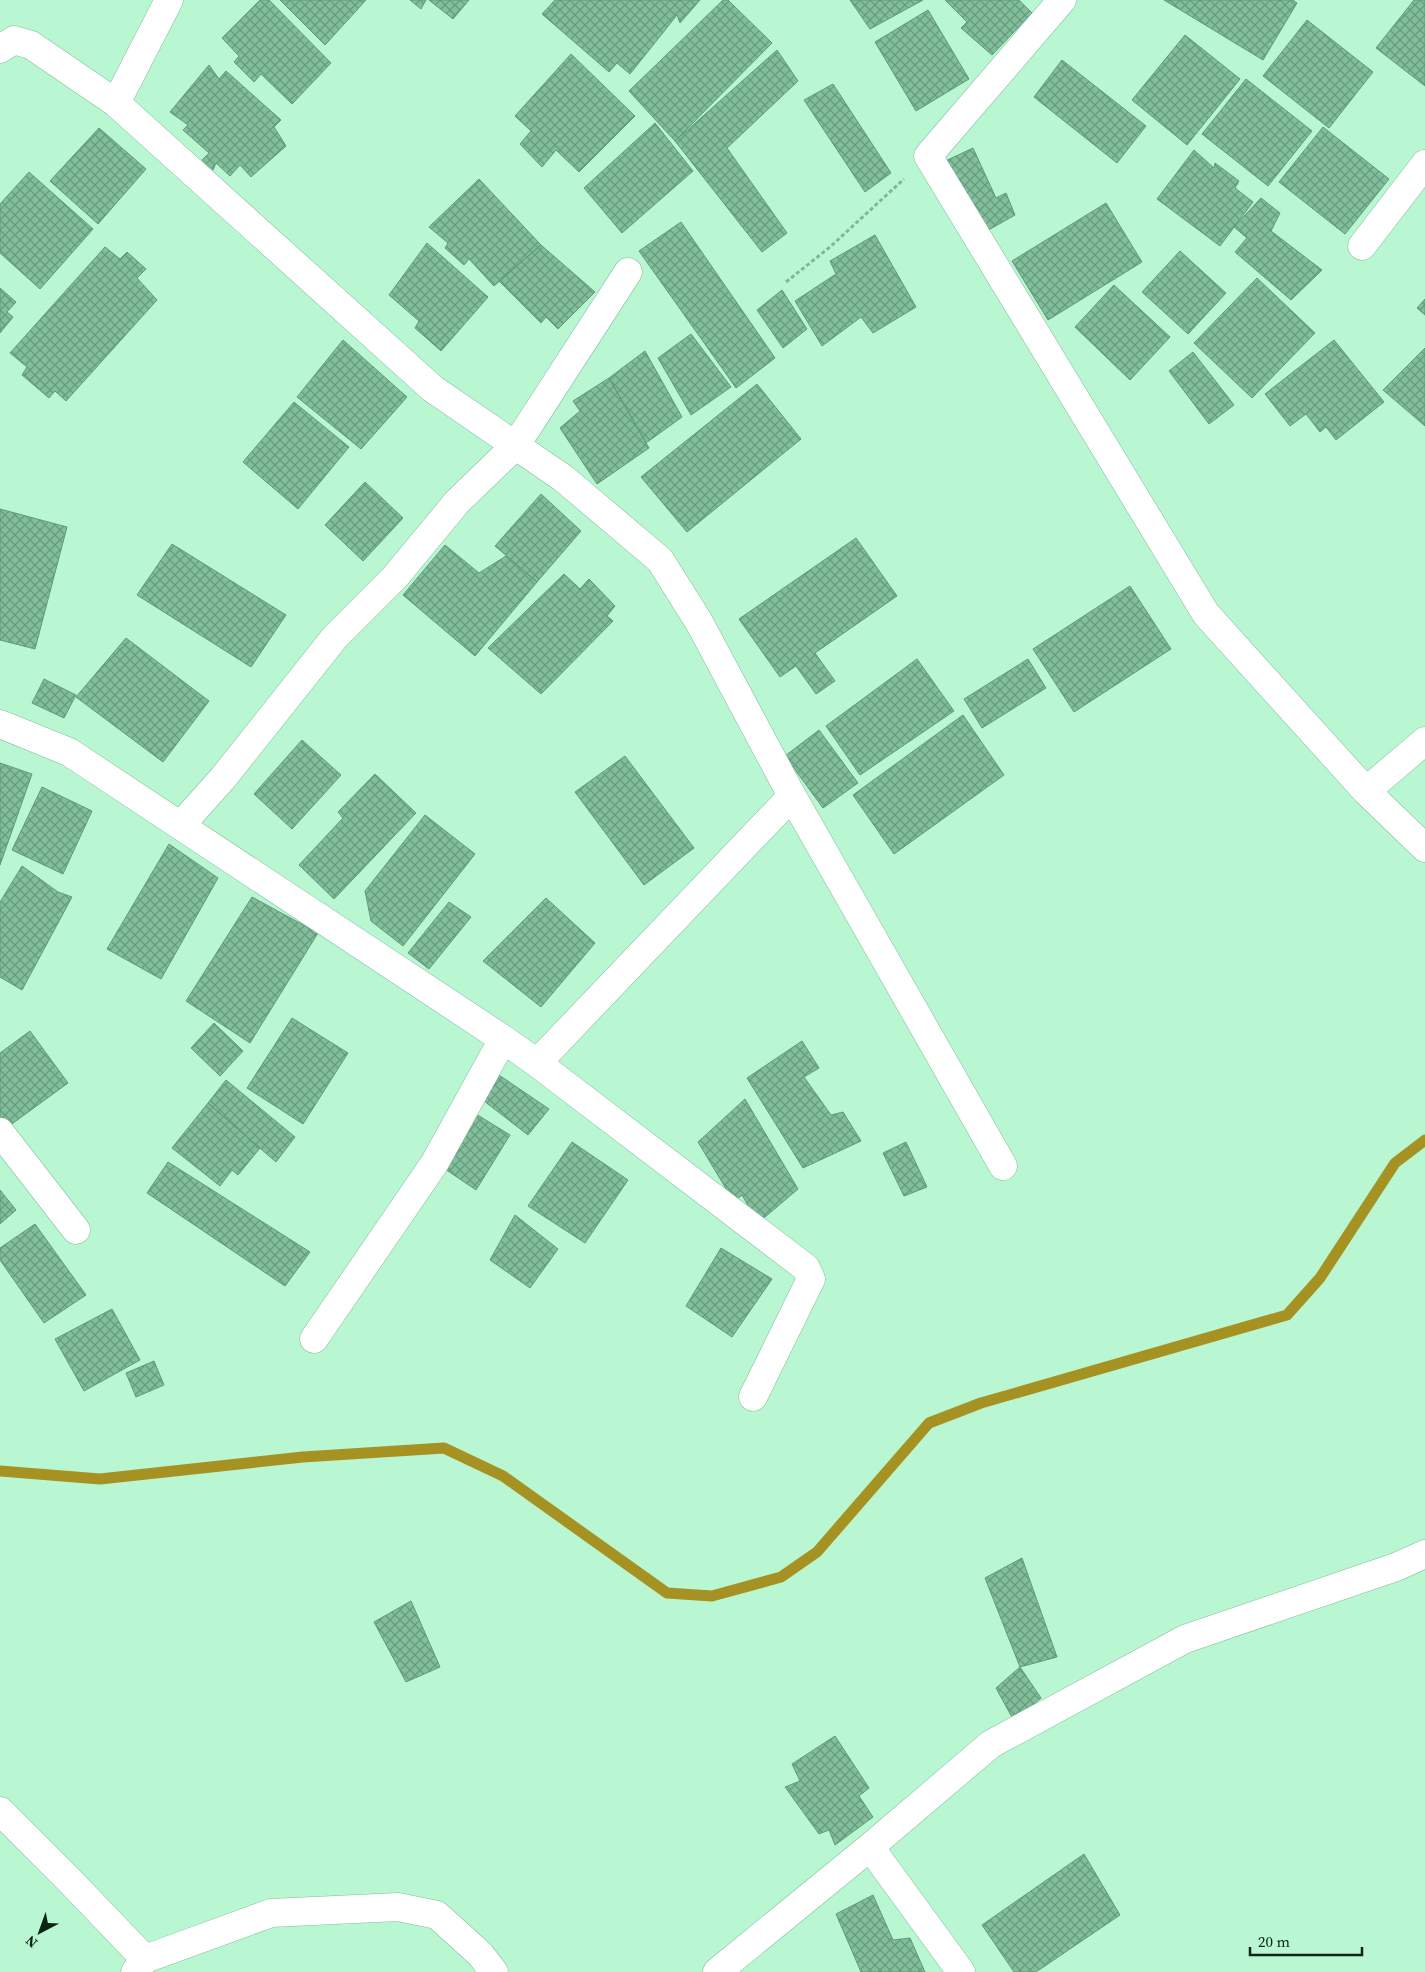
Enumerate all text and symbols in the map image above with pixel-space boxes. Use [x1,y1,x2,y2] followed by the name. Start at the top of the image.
[15,1907,65,1957] north arrow
[1250,1924,1362,1956] scale bar
[21,1931,42,1953] text: N
[1258,1931,1290,1952] text: 20 m

